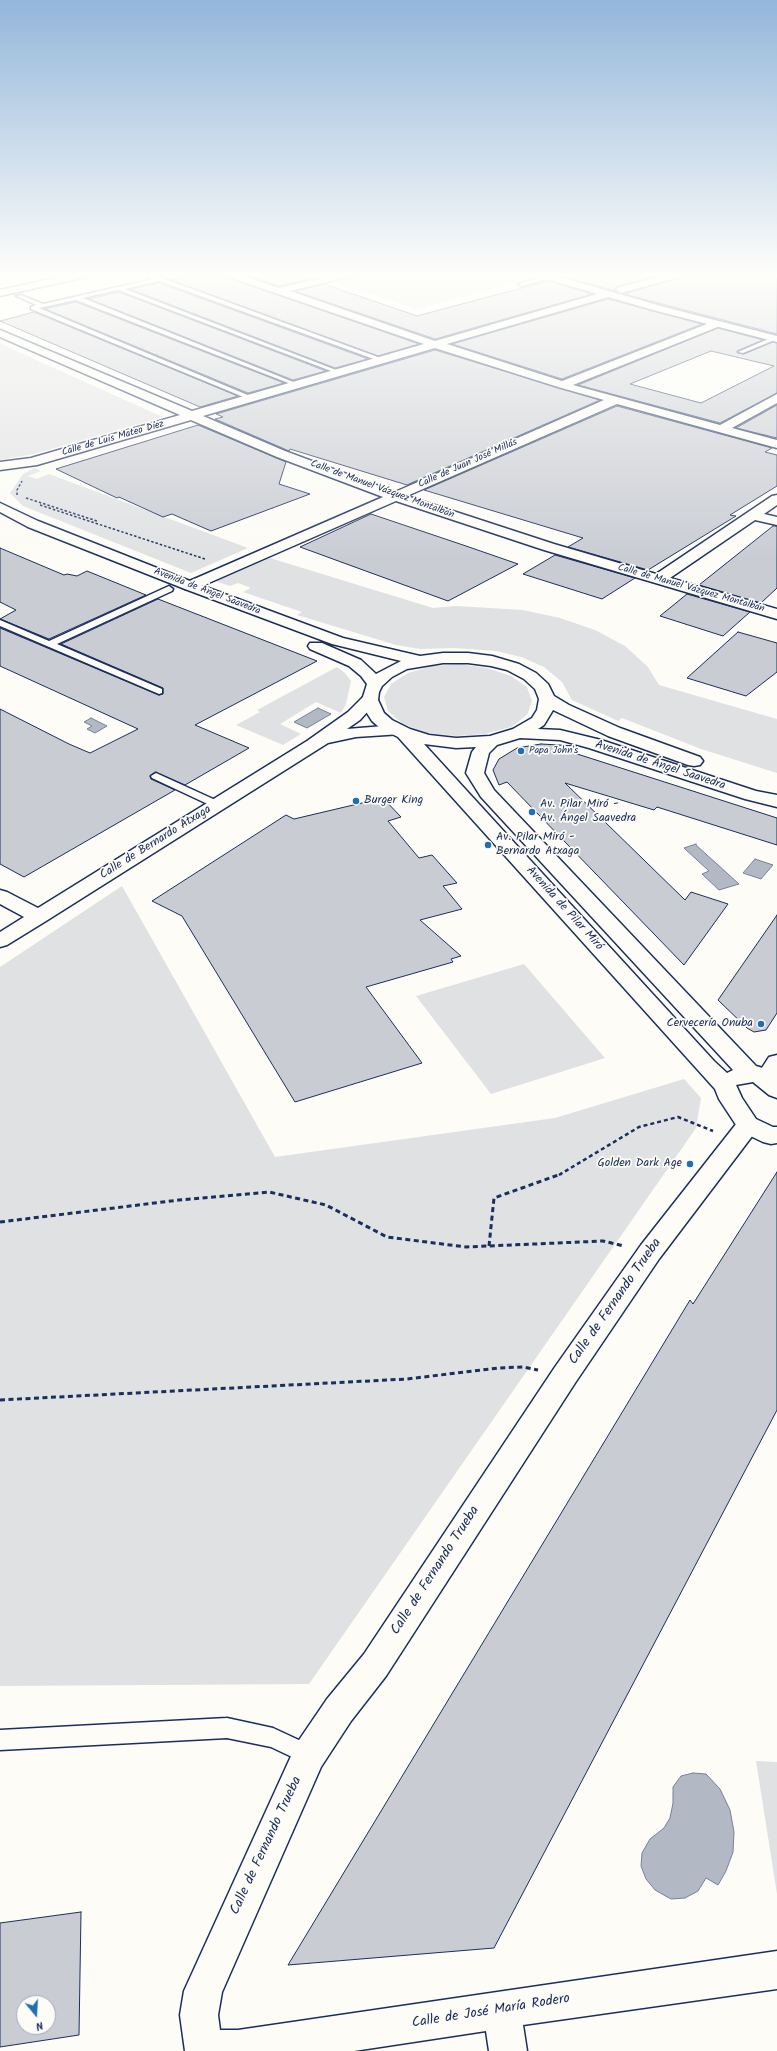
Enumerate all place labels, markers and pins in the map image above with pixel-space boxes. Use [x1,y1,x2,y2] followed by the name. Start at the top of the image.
[529,745,578,757] place label: Papa John's
[516,746,526,756] marker: Papa John's
[364,794,423,808] place label: Burger King
[351,796,361,806] marker: Burger King
[540,798,636,826] place label: Av. Pilar Miró - Av. Ángel Saavedra
[527,807,537,817] marker: Av. Pilar Miró - Av. Ángel Saavedra
[496,831,579,859] place label: Av. Pilar Miró - Bernardo Atxaga
[483,840,493,850] marker: Av. Pilar Miró - Bernardo Atxaga
[667,1017,753,1031] place label: Cervecería Onuba
[756,1019,766,1029] marker: Cervecería Onuba
[598,1157,682,1171] place label: Golden Dark Age
[685,1159,695,1169] marker: Golden Dark Age

